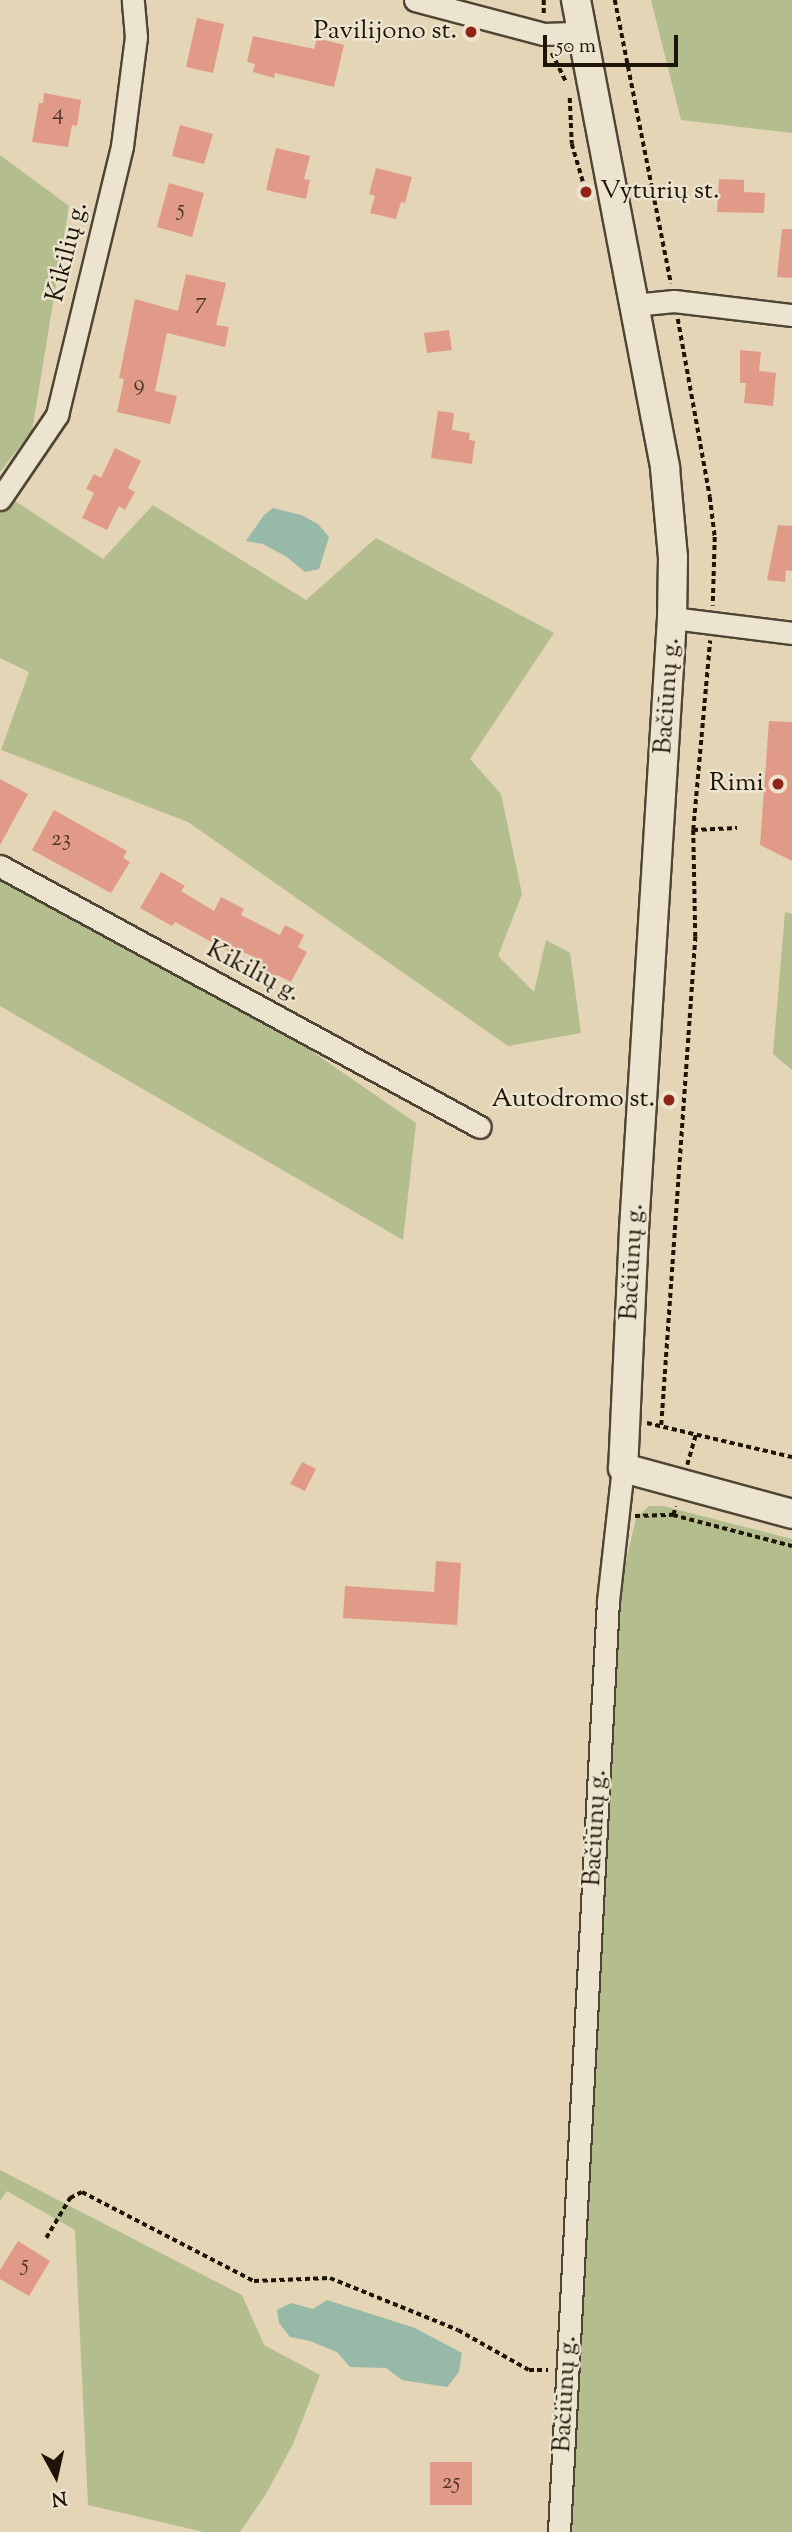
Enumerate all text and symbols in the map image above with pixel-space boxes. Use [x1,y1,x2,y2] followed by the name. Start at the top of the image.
[314,16,457,48] place label: Pavilijono st.
[547,21,682,65] scale bar
[463,24,479,40] marker: Pavilijono st.
[556,32,596,62] text: 50 m
[52,100,64,128] house number: 4
[600,176,719,208] place label: Vyturių st.
[578,184,594,200] marker: Vyturių st.
[177,196,185,224] house number: 5
[41,199,95,305] street label: Kikilių g.
[195,289,207,317] house number: 7
[133,371,145,399] house number: 9
[648,637,688,755] street label: Bačiūnų g.
[709,768,764,800] place label: Rimi
[770,776,786,792] marker: Rimi
[51,826,71,854] house number: 23
[201,934,305,1010] street label: Kikilių g.
[492,1084,655,1116] place label: Autodromo st.
[661,1092,677,1108] marker: Autodromo st.
[614,1203,652,1321] street label: Bačiūnų g.
[577,1769,615,1887] street label: Bačiūnų g.
[21,2251,29,2279] house number: 5
[547,2335,585,2453] street label: Bačiūnų g.
[21,2441,91,2511] north arrow
[442,2469,460,2497] house number: 25
[50,2483,68,2512] text: N

